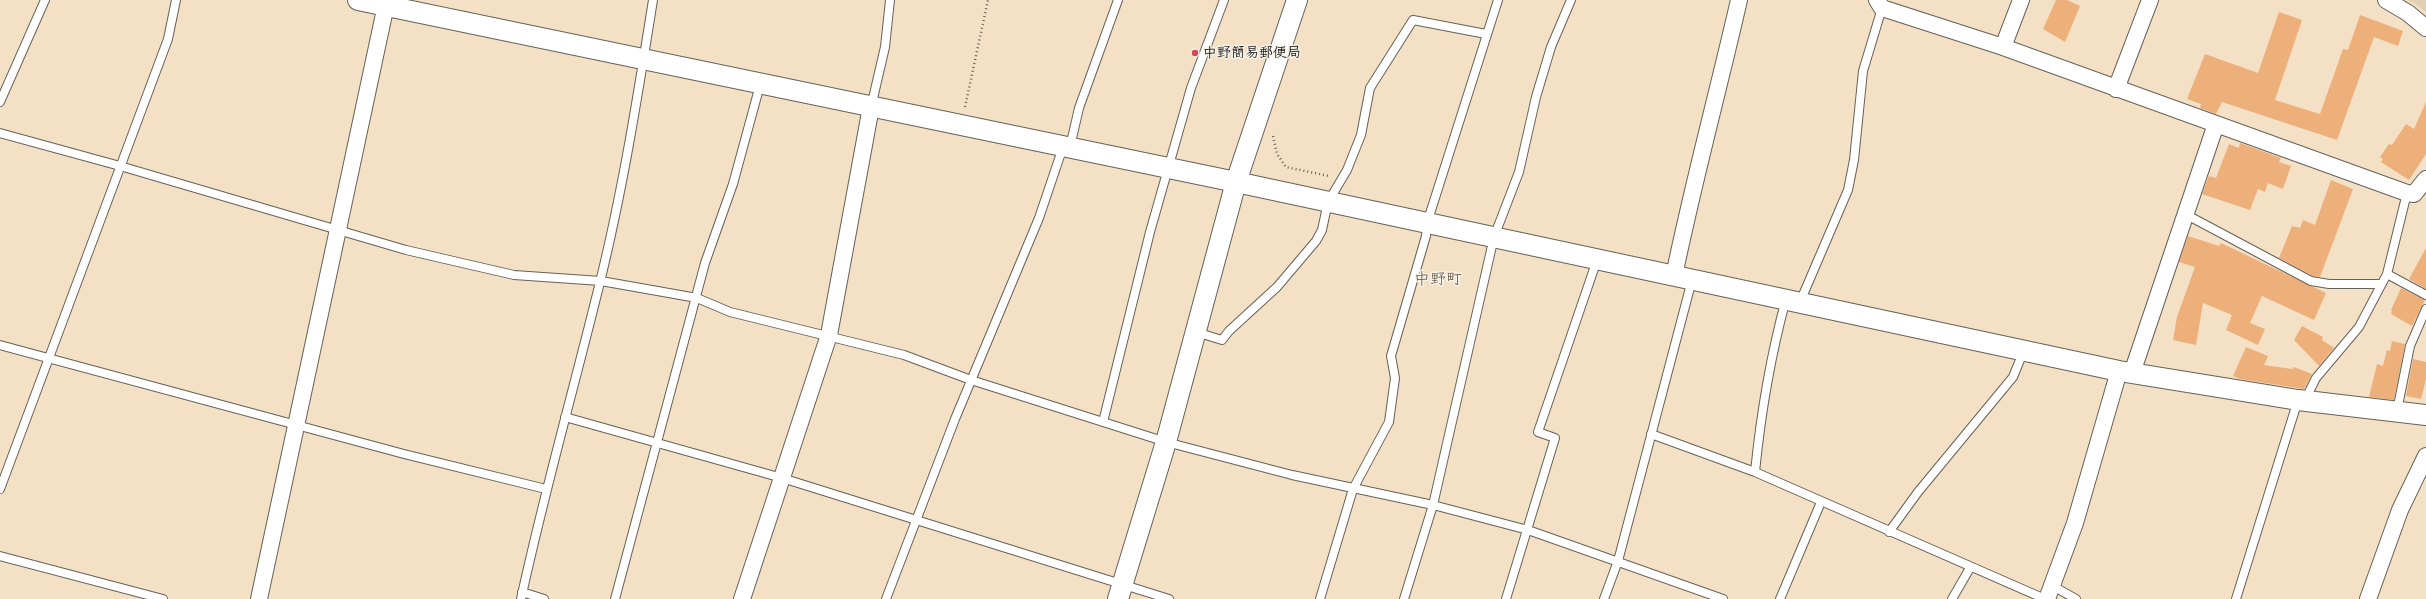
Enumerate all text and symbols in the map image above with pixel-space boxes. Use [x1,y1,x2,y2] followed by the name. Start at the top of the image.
[1203,45,1301,61] place label: 中野簡易郵便局
[1190,48,1200,58] marker: 中野簡易郵便局
[1414,270,1462,290] district label: 中野町

